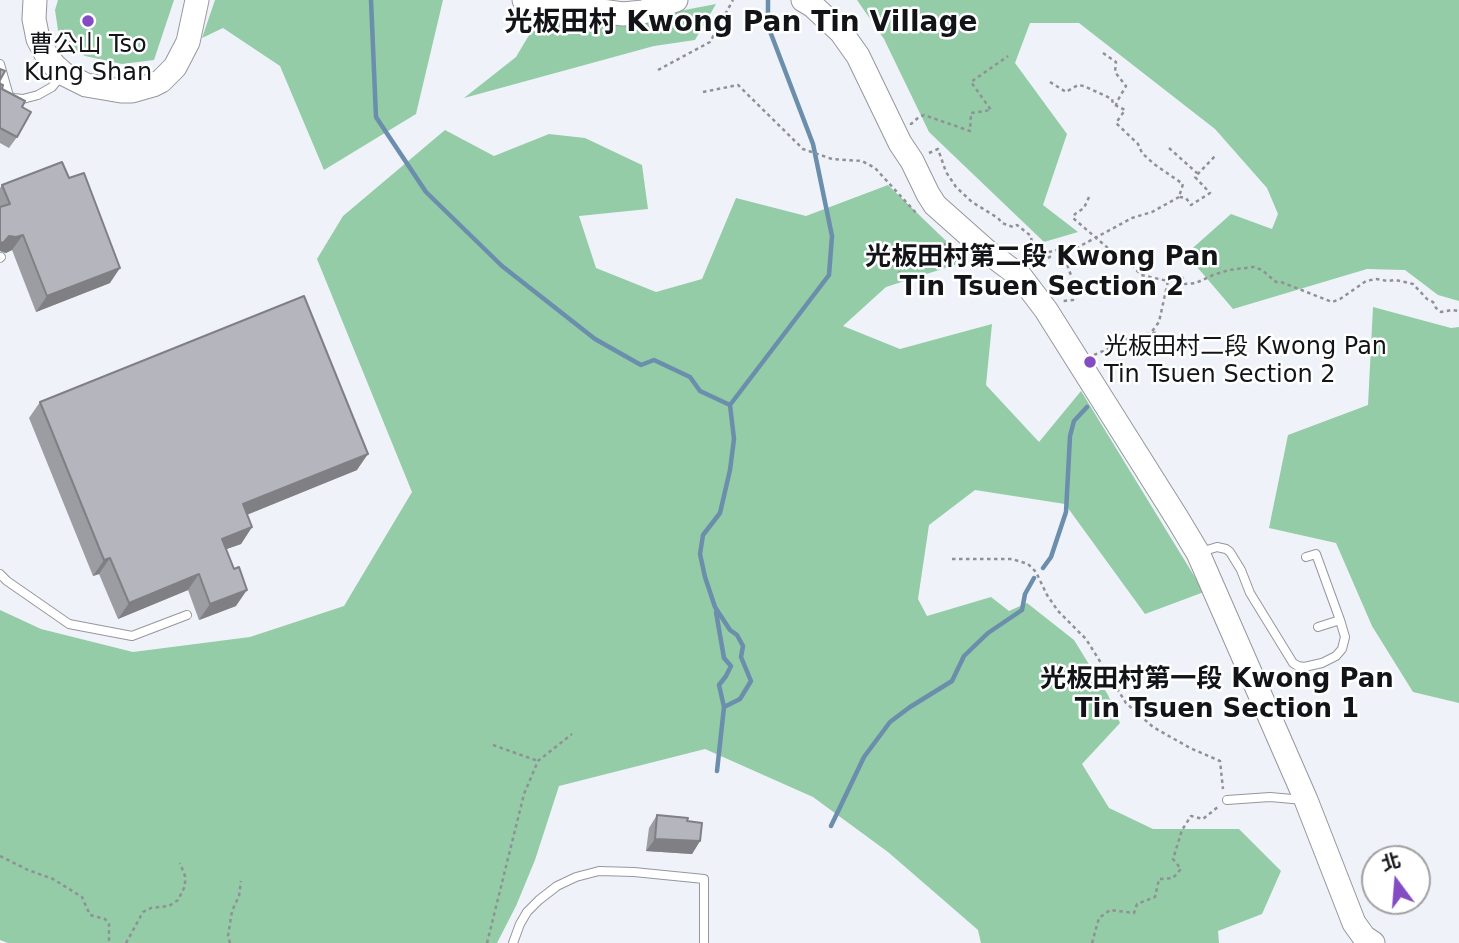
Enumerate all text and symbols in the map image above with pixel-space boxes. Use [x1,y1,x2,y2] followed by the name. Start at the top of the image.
[505,7,977,41] district label: 光板田村 Kwong Pan Tin Village
[80,13,96,29] marker: 曹公山 Tso Kung Shan
[24,32,152,88] place label: 曹公山 Tso Kung Shan
[865,242,1219,304] district label: 光板田村第二段 Kwong Pan Tin Tsuen Section 2
[1104,334,1387,390] place label: 光板田村二段 Kwong Pan Tin Tsuen Section 2
[1082,354,1098,370] marker: 光板田村二段 Kwong Pan Tin Tsuen Section 2
[1040,664,1394,726] district label: 光板田村第一段 Kwong Pan Tin Tsuen Section 1
[1361,845,1431,915] north arrow
[1379,849,1403,875] text: 北

